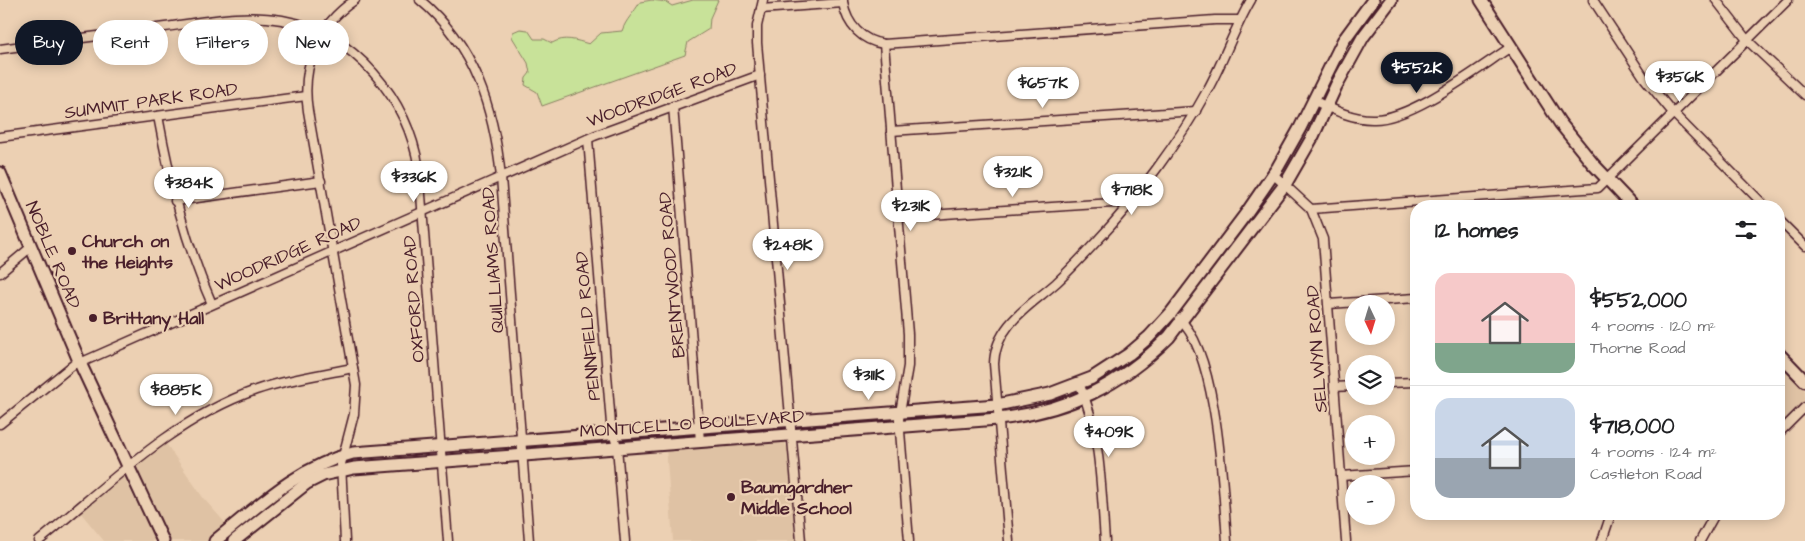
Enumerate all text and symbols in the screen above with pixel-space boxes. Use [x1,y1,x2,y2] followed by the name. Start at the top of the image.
[15,20,83,65] chip: Buy
[93,20,168,65] chip: Rent
[178,20,268,65] chip: Filters
[278,20,349,65] chip: New
[1382,52,1452,94] pin: $552K
[583,56,741,134] street label: WOODRIDGE ROAD
[1392,57,1442,79] text: $552K
[1645,61,1715,103] pin: $356K
[1008,66,1078,109] pin: $657K
[1656,66,1704,88] text: $356K
[1018,72,1068,94] text: $657K
[63,76,240,126] street label: SUMMIT PARK ROAD
[978,156,1048,198] pin: $321K
[379,160,449,203] pin: $336K
[994,161,1032,183] text: $321K
[154,166,224,209] pin: $384K
[392,166,436,188] text: $336K
[165,172,213,194] text: $384K
[1097,174,1167,216] pin: $718K
[1112,179,1152,201] text: $718K
[475,186,511,334] street label: QUILLIAMS ROAD
[876,190,946,232] pin: $231K
[652,191,692,359] street label: BRENTWOOD ROAD
[892,195,930,217] text: $231K
[19,197,87,313] street label: NOBLE ROAD
[211,210,366,298] street label: WOODRIDGE ROAD
[1435,216,1519,245] text: 12 homes
[1732,216,1760,244] icon: filters
[753,228,823,271] pin: $248K
[81,229,173,276] place label: Church on the Heights
[397,234,431,363] street label: OXFORD ROAD
[763,234,813,256] text: $248K
[66,245,78,257] marker: Church on the Heights
[569,250,607,402] street label: PENNFIELD ROAD
[1300,284,1334,414] street label: SELWYN ROAD
[1590,286,1687,315] text: $552,000
[1475,293,1535,353] icon: home
[1345,295,1395,345] north arrow
[1345,295,1395,525] map controls
[103,306,204,332] place label: Brittany Hall
[87,312,99,324] marker: Brittany Hall
[1590,315,1716,337] text: 4 rooms · 120 m²
[1590,337,1686,359] text: Thorne Road
[1345,355,1395,405] button: layers
[834,358,904,401] pin: $311K
[854,364,884,386] text: $311K
[141,374,211,416] pin: $885K
[151,379,201,401] text: $885K
[579,404,805,444] street label: MONTICELLO BOULEVARD
[1590,412,1674,441] text: $718,000
[1345,415,1395,465] button: +
[1074,416,1144,458] pin: $409K
[1475,418,1535,478] icon: home
[1085,421,1133,443] text: $409K
[1590,441,1717,463] text: 4 rooms · 124 m²
[1590,463,1702,485] text: Castleton Road
[741,475,852,521] place label: Baumgardner Middle School
[1345,475,1395,525] button: −
[725,491,737,503] marker: Baumgardner Middle School

